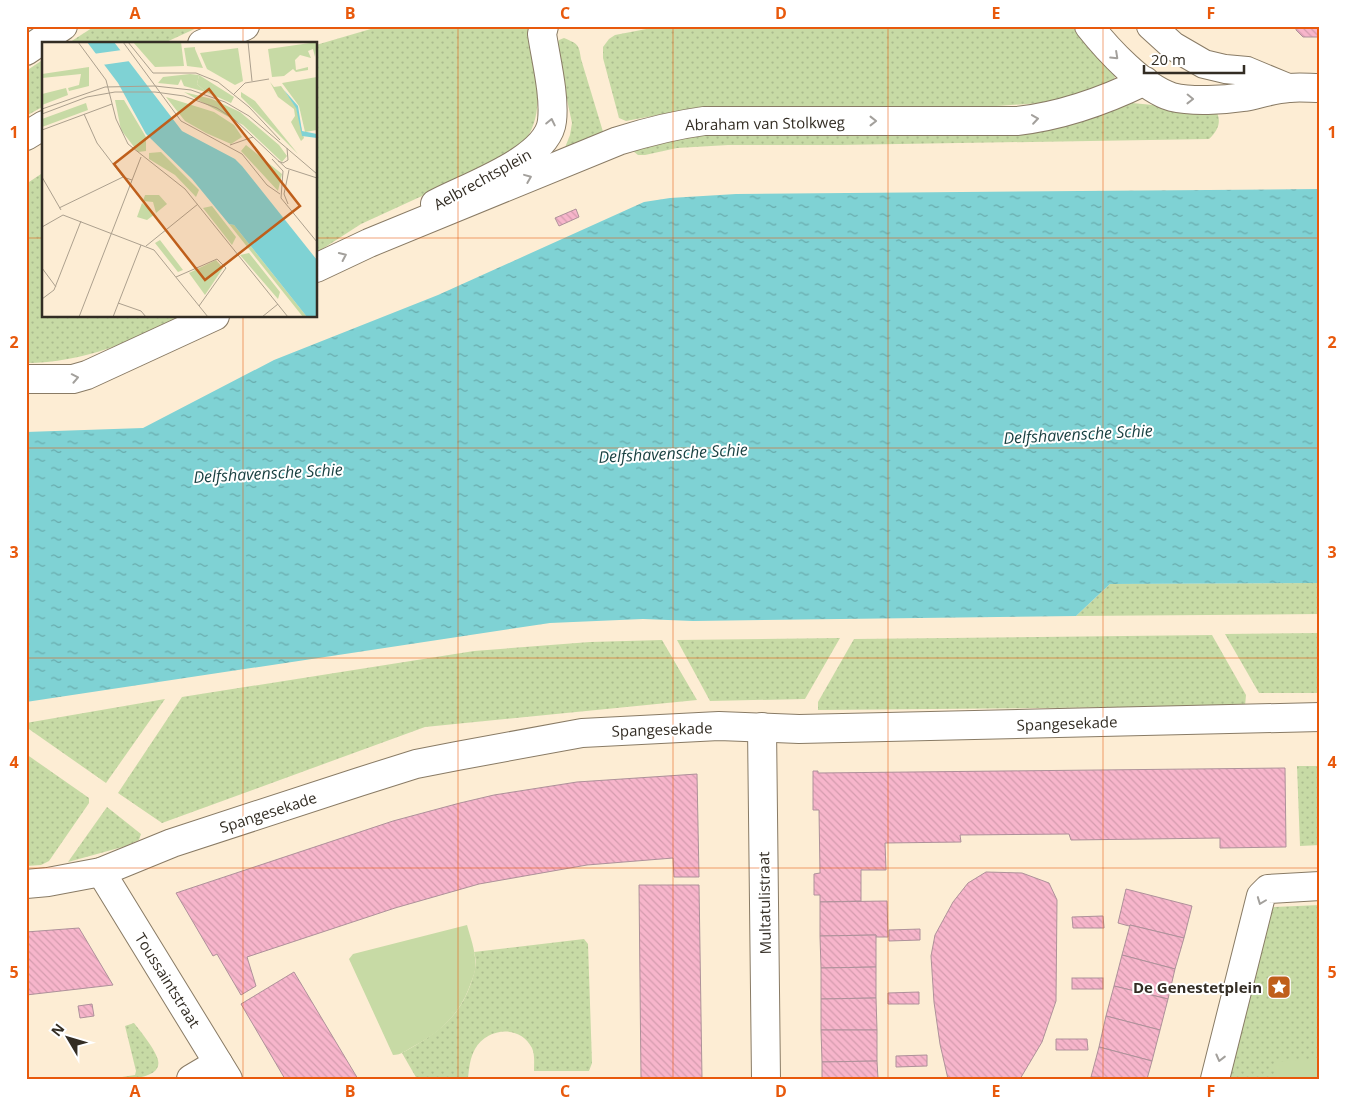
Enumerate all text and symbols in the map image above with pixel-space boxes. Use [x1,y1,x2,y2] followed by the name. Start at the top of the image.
[129,2,141,24] text: A
[345,2,355,24] text: B
[560,2,570,24] text: C
[775,2,787,24] text: D
[992,2,1001,24] text: E
[1207,2,1215,24] text: F
[42,42,318,318] inset map
[1144,42,1244,74] scale bar
[1151,49,1186,69] text: 20 m
[1110,50,1119,59] one-way arrow
[1186,93,1194,104] one-way arrow
[685,112,845,134] street label: Abraham van Stolkweg
[1031,114,1039,125] one-way arrow
[869,116,877,126] one-way arrow
[545,118,555,127] one-way arrow
[9,121,19,143] text: 1
[1327,121,1337,143] text: 1
[430,144,534,214] street label: Aelbrechtsplein
[523,174,531,184] one-way arrow
[338,252,347,262] one-way arrow
[9,331,19,353] text: 2
[1327,331,1337,353] text: 2
[70,373,79,383] one-way arrow
[1003,419,1153,449] water label: Delfshavensche Schie
[598,438,748,468] water label: Delfshavensche Schie
[193,458,343,488] water label: Delfshavensche Schie
[9,541,19,563] text: 3
[1327,541,1337,563] text: 3
[1016,711,1118,735] street label: Spangesekade
[611,717,713,741] street label: Spangesekade
[9,751,19,773] text: 4
[1327,751,1337,773] text: 4
[217,787,319,837] street label: Spangesekade
[753,851,775,955] street label: Multatulistraat
[1257,896,1267,905] one-way arrow
[131,929,205,1031] street label: Toussaintstraat
[9,961,19,983] text: 5
[1327,961,1337,983] text: 5
[1266,974,1292,1000] place icon: De Genestetplein
[1133,977,1262,997] place label: De Genestetplein
[42,1012,92,1062] north arrow
[46,1019,68,1040] text: N
[1215,1054,1226,1062] one-way arrow
[129,1080,141,1102] text: A
[345,1080,355,1102] text: B
[560,1080,570,1102] text: C
[775,1080,787,1102] text: D
[992,1080,1001,1102] text: E
[1207,1080,1215,1102] text: F

